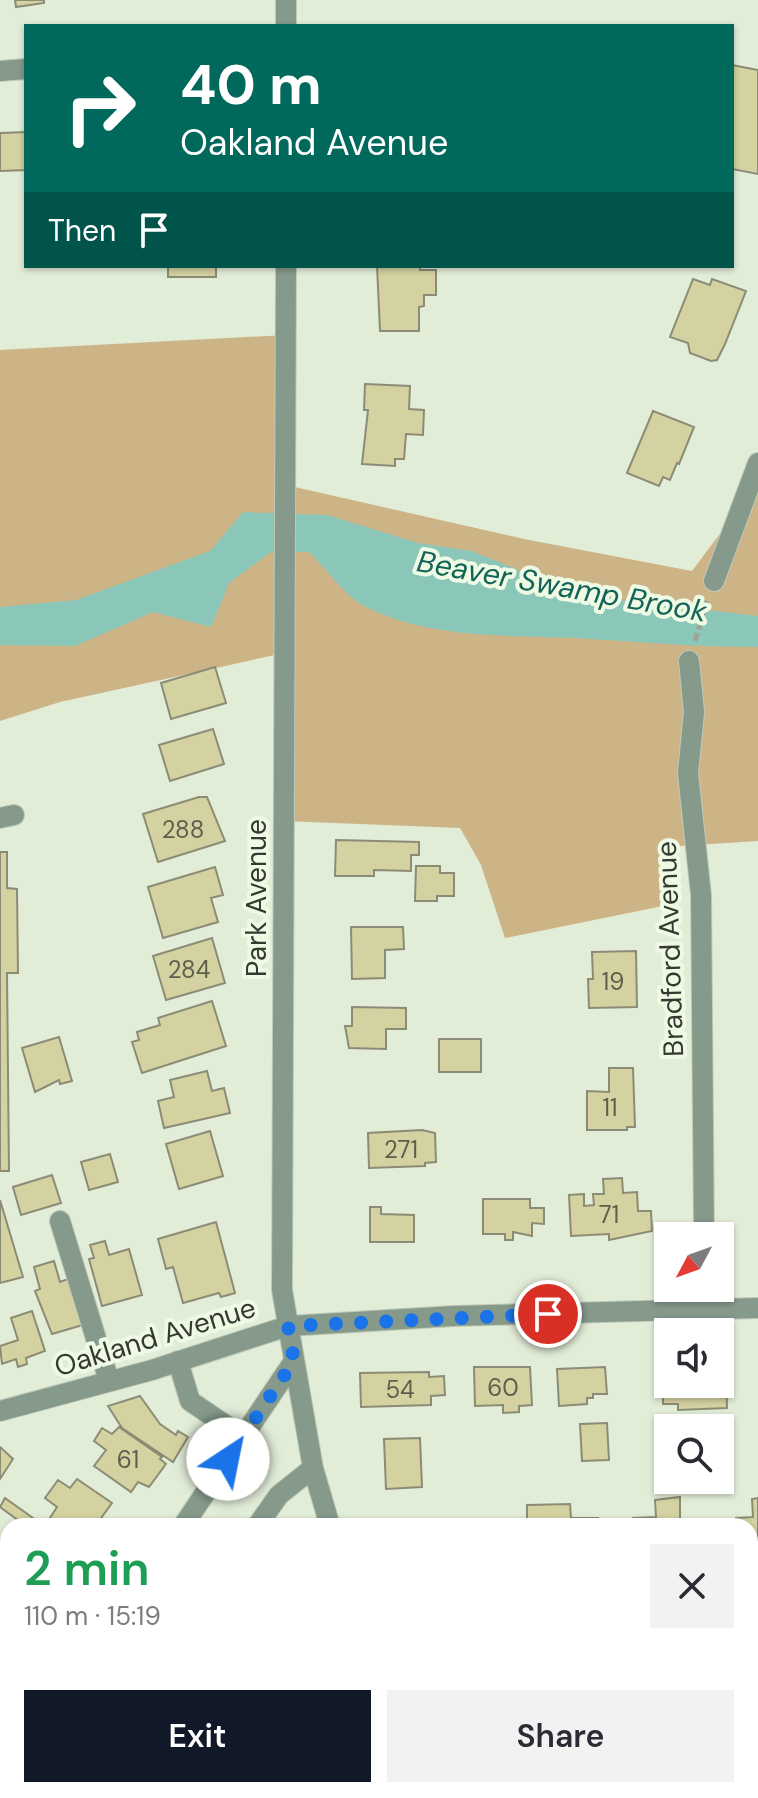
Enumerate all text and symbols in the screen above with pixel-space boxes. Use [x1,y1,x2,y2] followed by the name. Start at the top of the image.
[180,48,322,121] text: 40 m
[48,56,152,160] icon: right
[180,119,448,166] text: Oakland Avenue
[132,208,176,252] icon: arrive
[48,211,116,250] text: Then
[414,541,711,631] water label: Beaver Swamp Brook
[162,814,204,845] house number: 288
[238,819,275,977] street label: Park Avenue
[648,841,692,1057] street label: Bradford Avenue
[168,954,210,985] house number: 284
[602,966,624,997] house number: 19
[603,1092,617,1123] house number: 11
[384,1134,418,1165] house number: 271
[599,1199,619,1230] house number: 71
[654,1222,734,1302] north arrow
[654,1222,734,1494] map controls
[514,1280,582,1348] pin
[50,1289,260,1385] street label: Oakland Avenue
[526,1292,570,1336] icon: arrive
[654,1318,734,1398] button: sound
[487,1372,519,1403] house number: 60
[385,1374,415,1405] house number: 54
[654,1414,734,1494] button: search
[186,1417,270,1501] position arrow
[117,1444,139,1475] house number: 61
[24,1537,150,1600] text: 2 min
[650,1544,734,1628] button: close
[24,1599,161,1633] text: 110 m · 15:19
[24,1690,371,1782] button: Exit
[387,1690,734,1782] button: Share

